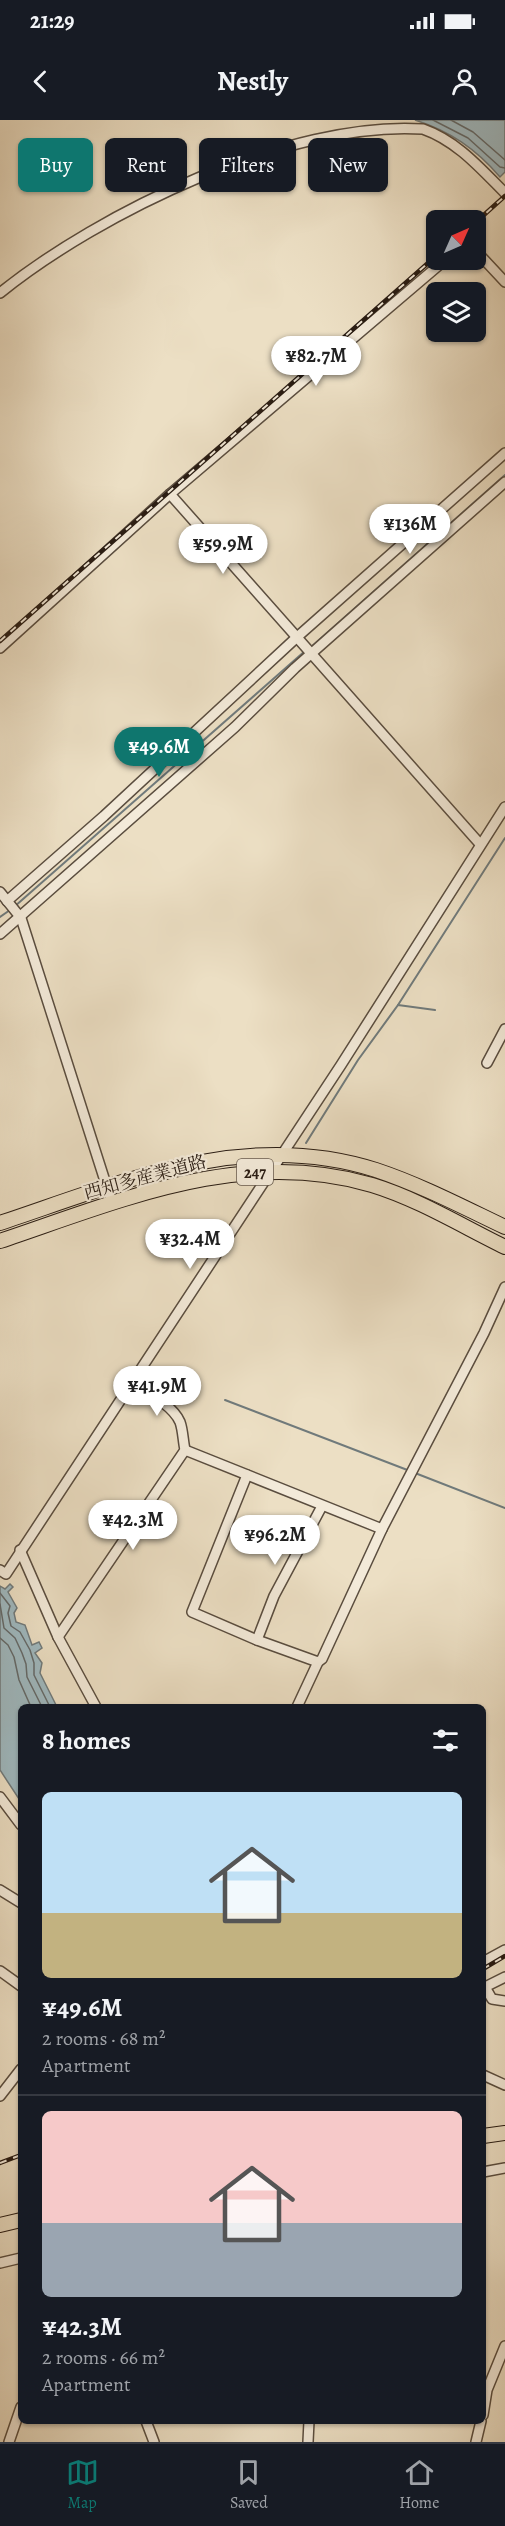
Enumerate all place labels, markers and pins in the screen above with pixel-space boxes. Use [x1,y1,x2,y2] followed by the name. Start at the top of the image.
[267,336,365,387] pin: ¥82.7M
[368,504,452,555] pin: ¥136M
[174,524,272,575] pin: ¥59.9M
[110,727,208,778] pin: ¥49.6M
[141,1219,239,1270] pin: ¥32.4M
[108,1366,206,1417] pin: ¥41.9M
[84,1500,182,1551] pin: ¥42.3M
[226,1515,324,1566] pin: ¥96.2M

